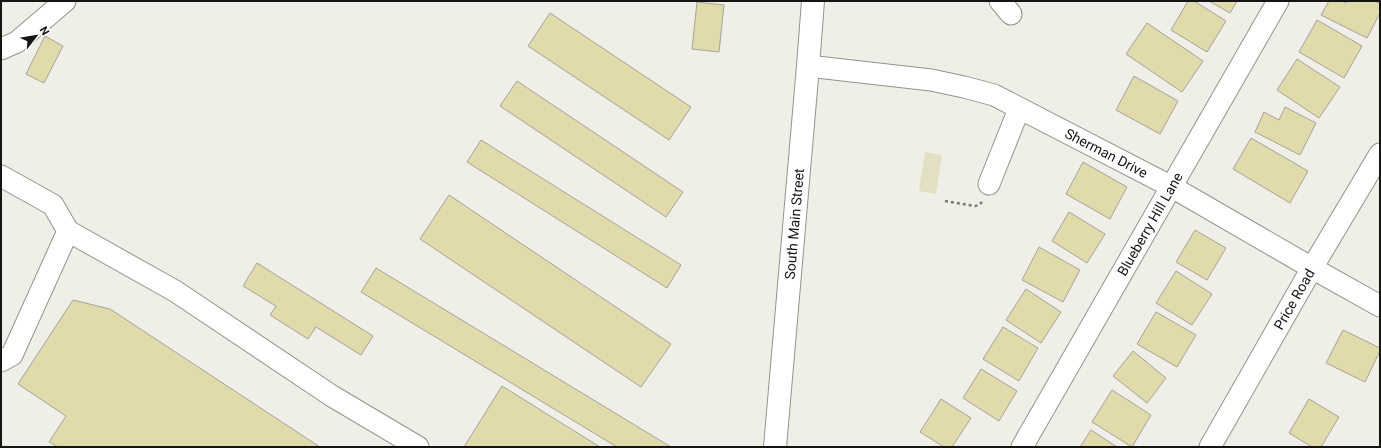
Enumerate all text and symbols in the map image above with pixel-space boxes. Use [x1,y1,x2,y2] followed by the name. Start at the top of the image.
[16,16,56,56] north arrow
[37,24,52,38] text: N
[1062,125,1150,181] street label: Sherman Drive
[782,167,807,280] street label: South Main Street
[1114,170,1186,279] street label: Blueberry Hill Lane
[1271,266,1318,333] street label: Price Road

